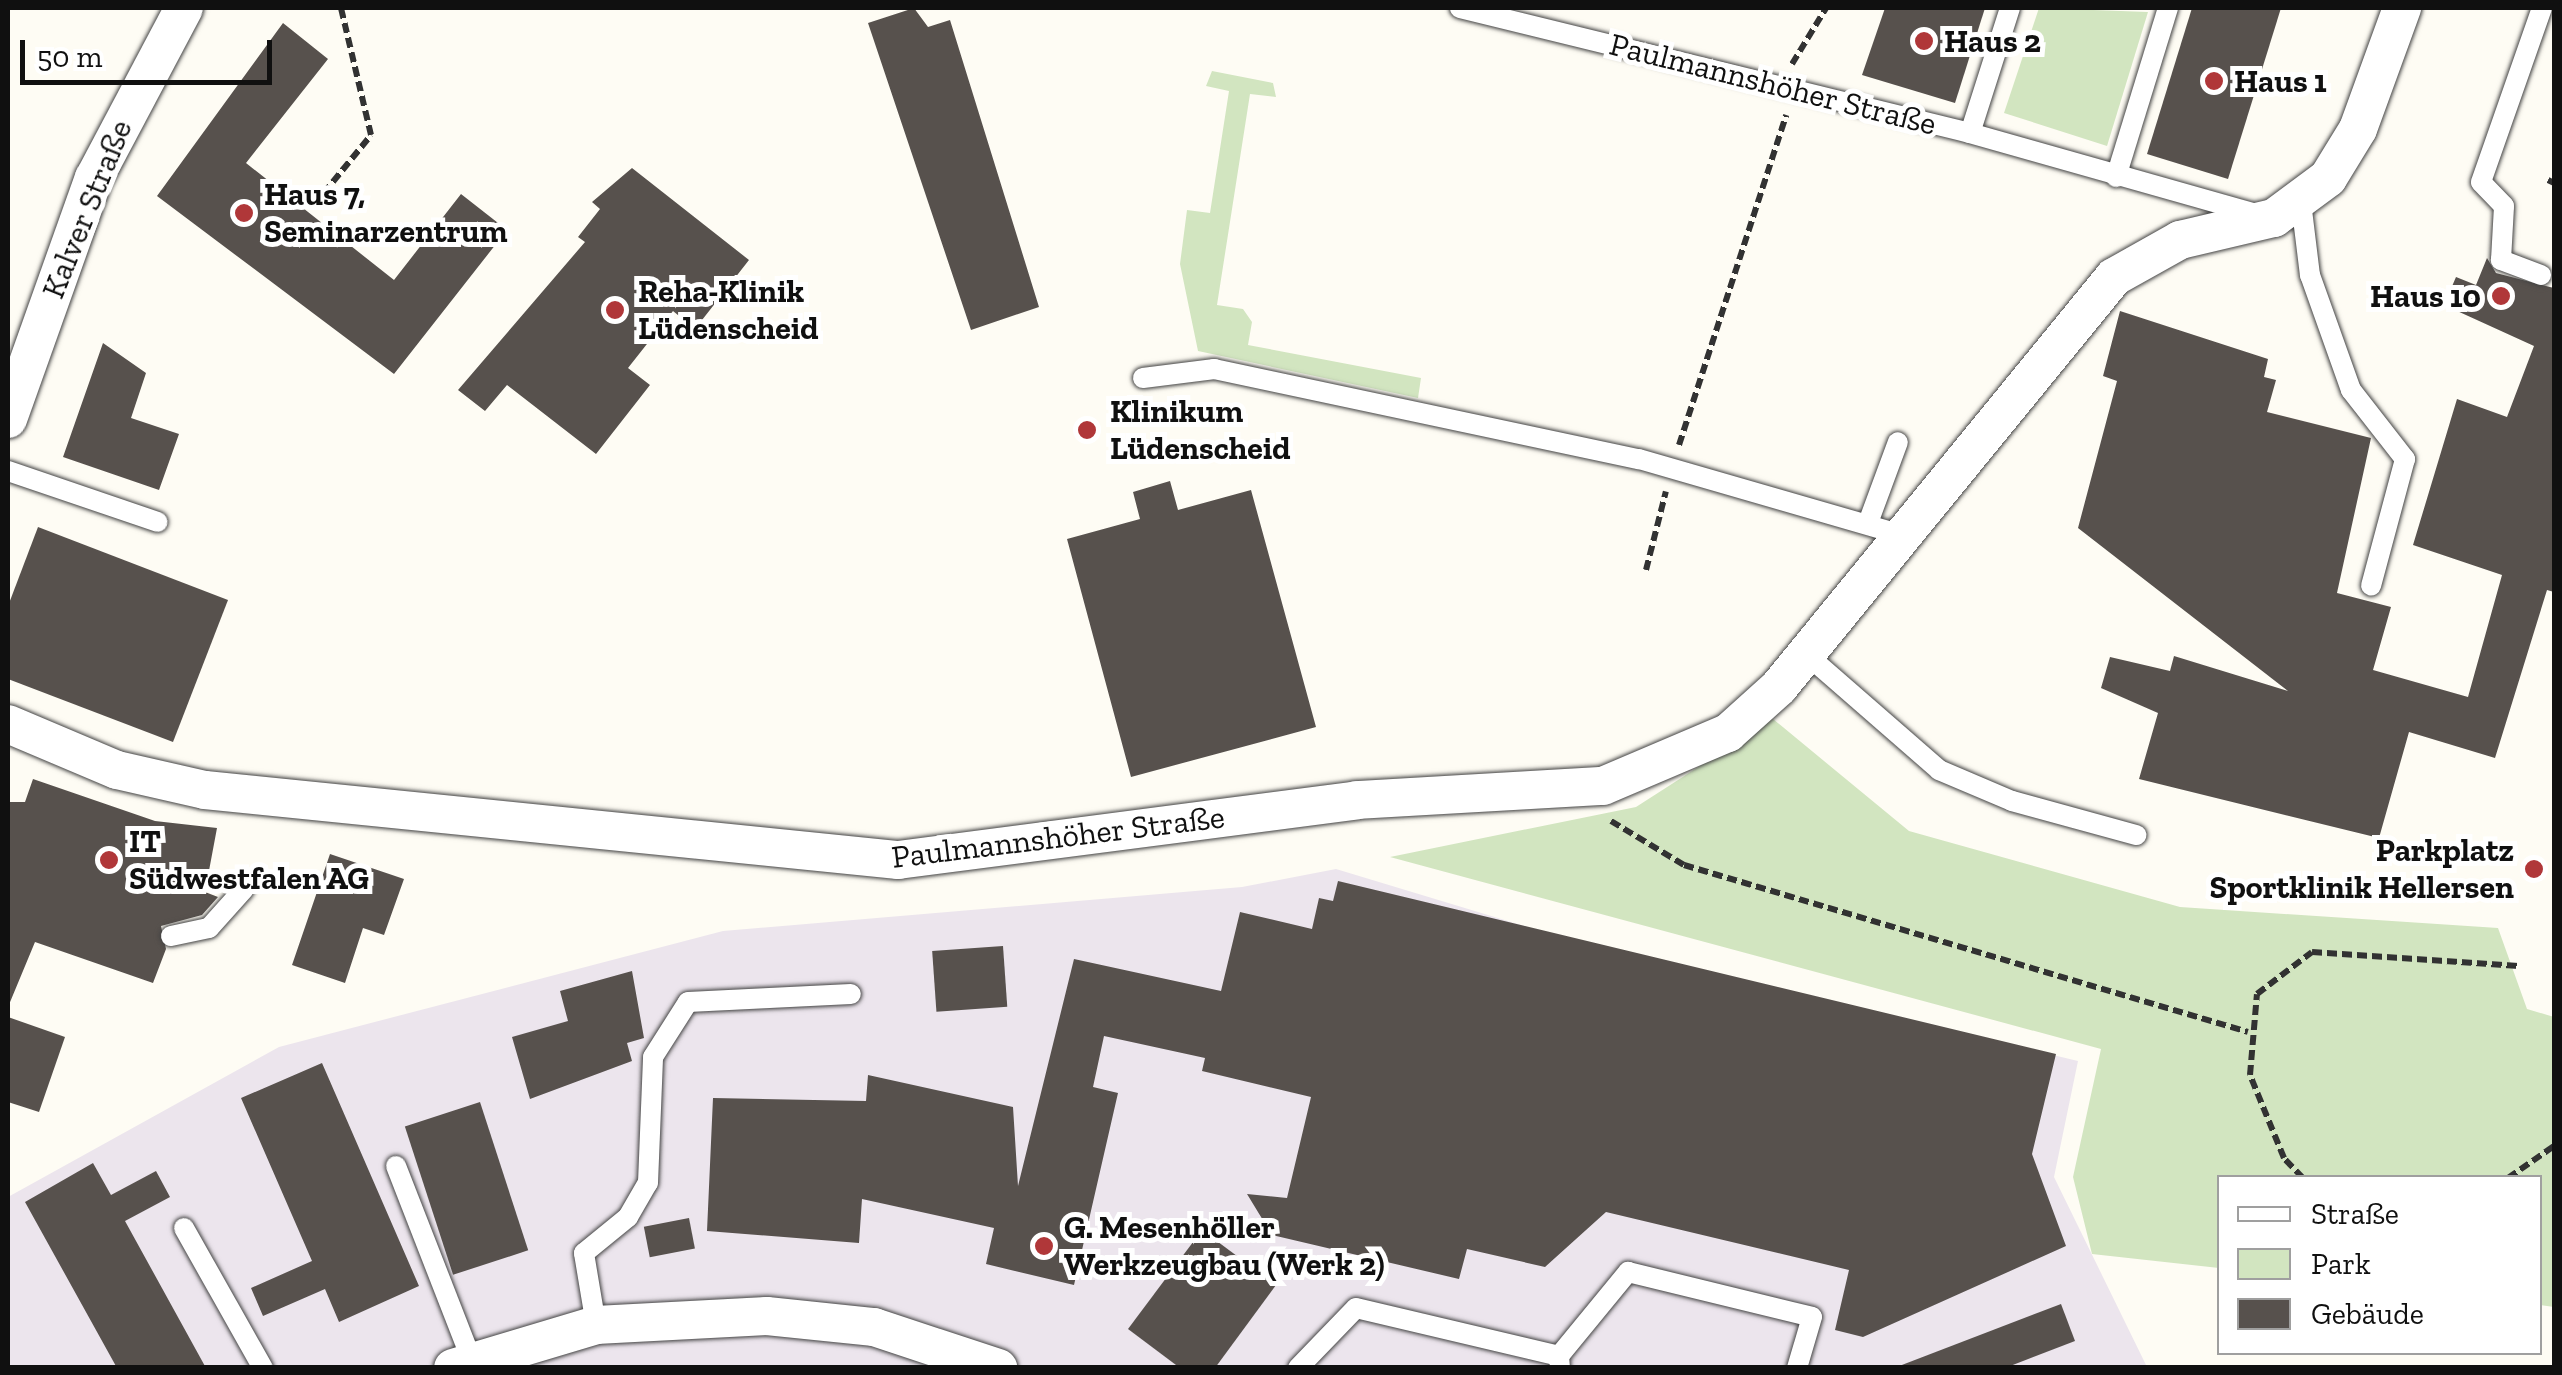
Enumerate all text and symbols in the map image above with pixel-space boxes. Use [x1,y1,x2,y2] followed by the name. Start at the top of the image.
[25,20,278,82] scale bar
[1944,22,2041,60] place label: Haus 2
[1606,25,1940,143] street label: Paulmannshöher Straße
[1913,30,1935,52] marker: Haus 2
[37,39,102,75] text: 50 m
[2234,62,2327,100] place label: Haus 1
[2203,70,2225,92] marker: Haus 1
[34,114,140,304] street label: Kalver Straße
[264,176,507,251] place label: Haus 7, Seminarzentrum
[233,202,255,224] marker: Haus 7, Seminarzentrum
[638,273,819,348] place label: Reha-Klinik Lüdenscheid
[2370,277,2481,315] place label: Haus 10
[2490,285,2512,307] marker: Haus 10
[602,297,628,323] marker: Reha-Klinik Lüdenscheid
[1110,393,1291,468] place label: Klinikum Lüdenscheid
[1074,417,1100,443] marker: Klinikum Lüdenscheid
[889,797,1227,877] street label: Paulmannshöher Straße
[129,823,370,898] place label: IT Südwestfalen AG
[2210,832,2514,907] place label: Parkplatz Sportklinik Hellersen
[98,849,120,871] marker: IT Südwestfalen AG
[2523,858,2545,880] marker: Parkplatz Sportklinik Hellersen
[2217,1175,2542,1355] legend
[2311,1196,2399,1232] text: Straße
[1064,1209,1384,1284] place label: G. Mesenhöller Werkzeugbau (Werk 2)
[1033,1235,1055,1257] marker: G. Mesenhöller Werkzeugbau (Werk 2)
[2311,1246,2371,1282] text: Park
[2311,1296,2424,1332] text: Gebäude

